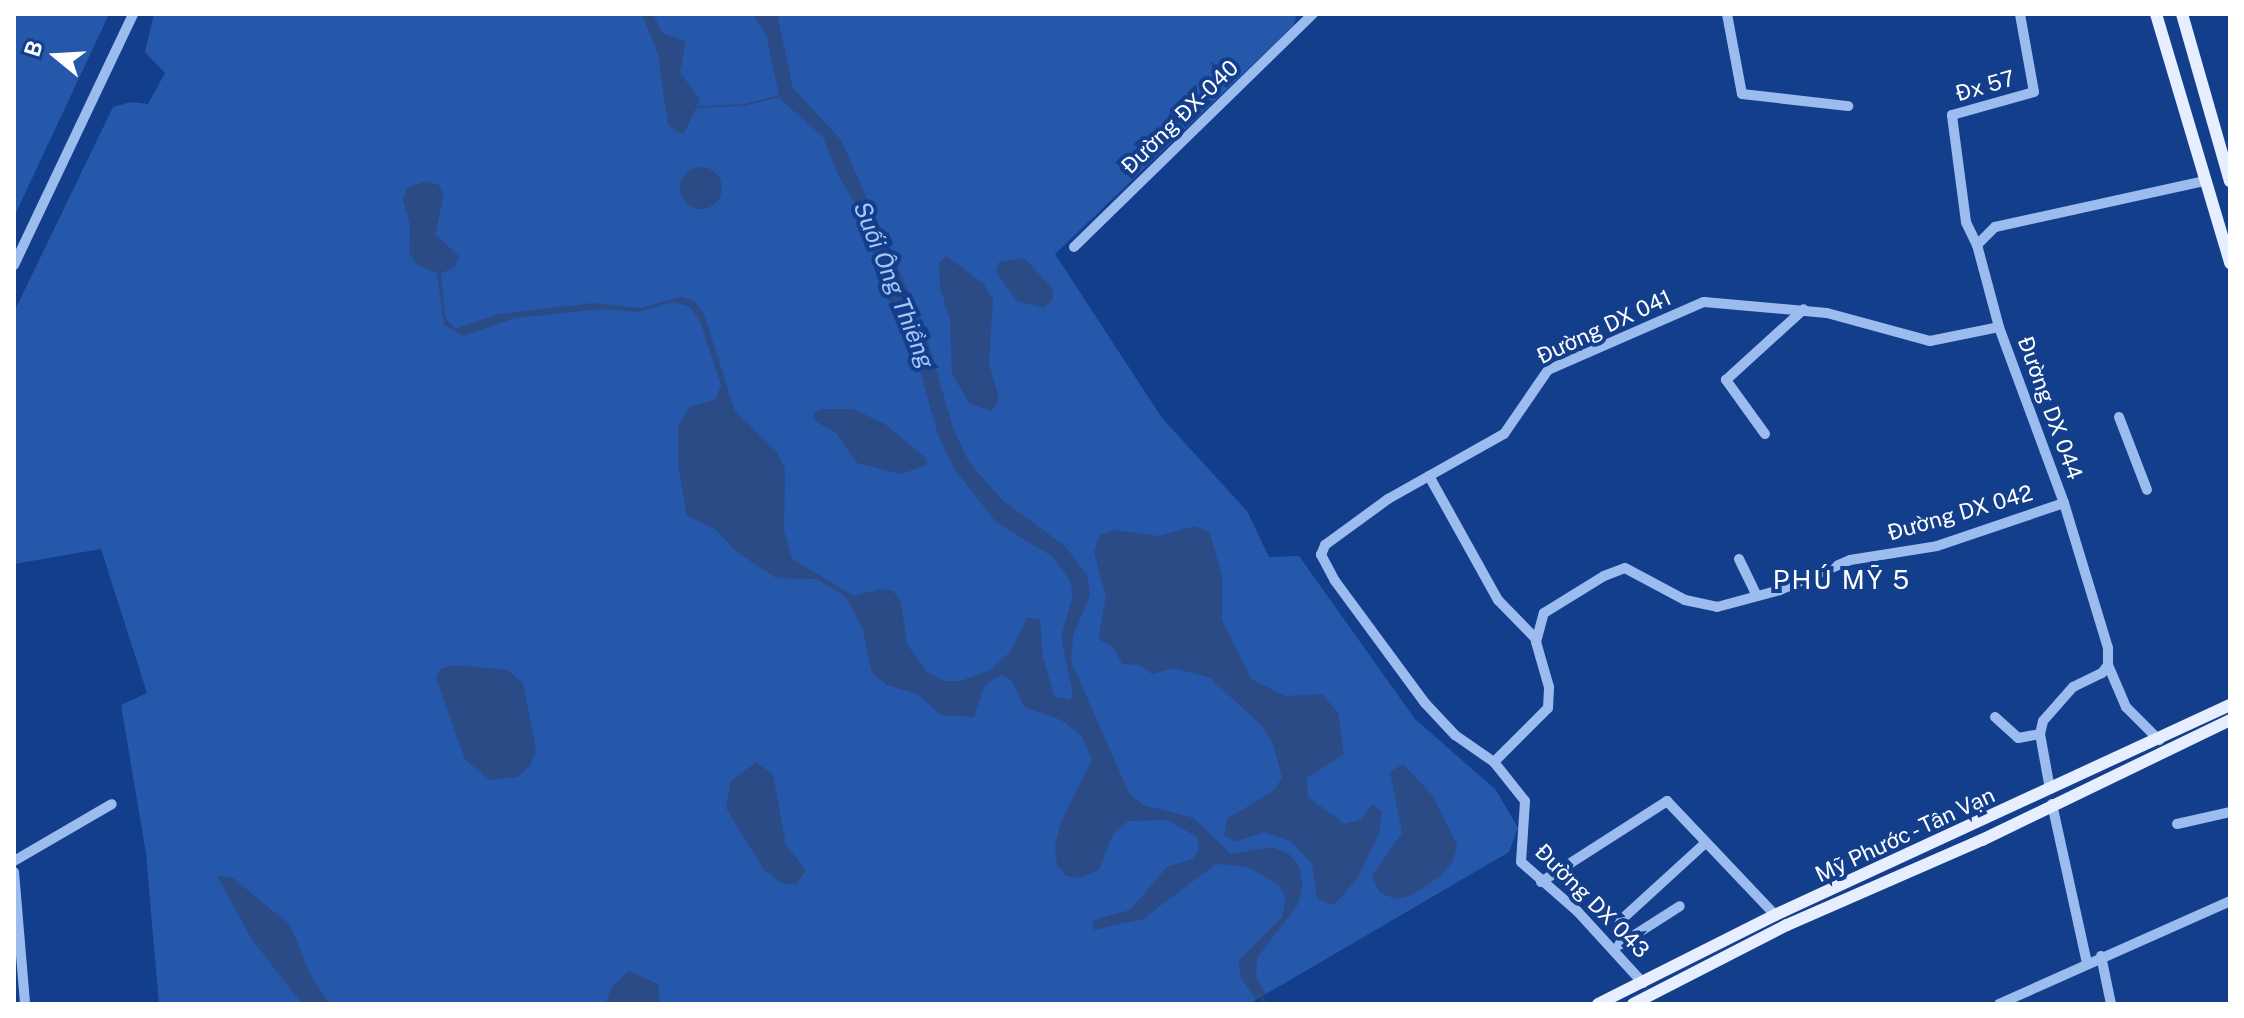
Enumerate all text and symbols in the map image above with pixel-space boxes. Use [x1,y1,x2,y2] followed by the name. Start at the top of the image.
[16,16,96,96] north arrow
[18,37,48,60] text: B
[1116,55,1244,179] street label: Đường ĐX-040
[1952,65,2018,107] street label: Đx 57
[847,197,941,373] water label: Suối Ông Thiềng
[1532,284,1676,370] street label: Đường DX 041
[2012,333,2088,483] street label: Đường DX 044
[1884,480,2036,546] street label: Đường DX 042
[1773,564,1911,596] district label: PHÚ MỸ 5
[1808,780,2002,890] street label: Mỹ Phước - Tân Vạn
[1529,838,1655,964] street label: Đường DX 043

